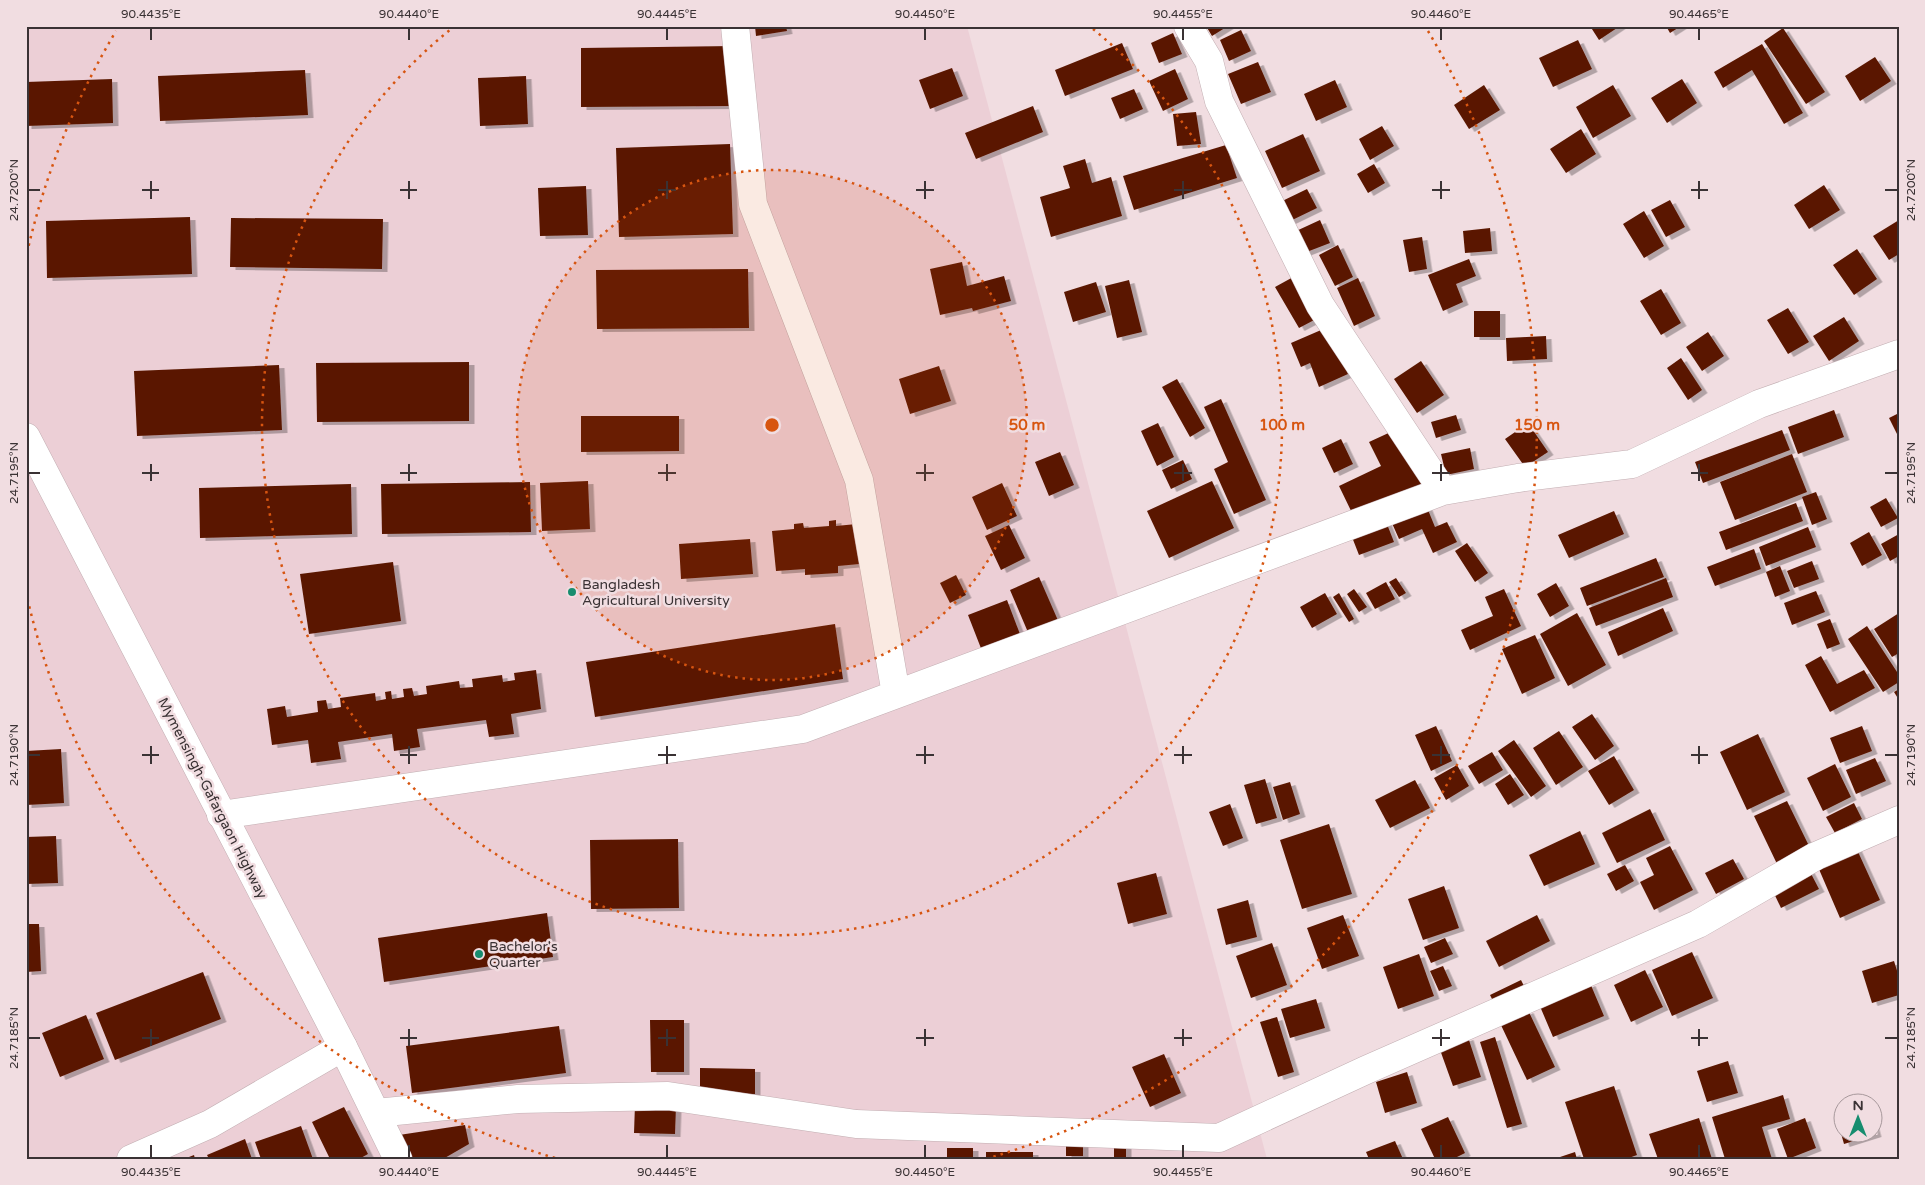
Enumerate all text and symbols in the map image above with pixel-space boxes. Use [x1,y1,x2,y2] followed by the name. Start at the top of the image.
[121,7,181,21] text: 90.4435°E
[379,7,439,21] text: 90.4440°E
[637,7,697,21] text: 90.4445°E
[895,7,955,21] text: 90.4450°E
[1153,7,1213,21] text: 90.4455°E
[1411,7,1471,21] text: 90.4460°E
[1669,7,1729,21] text: 90.4465°E
[7,159,21,221] text: 24.7200°N
[1904,159,1918,221] text: 24.7200°N
[763,416,781,434] centre of rings
[1009,416,1045,434] text: 50 m
[1259,416,1305,434] text: 100 m
[1514,416,1560,434] text: 150 m
[7,442,21,504] text: 24.7195°N
[1904,442,1918,504] text: 24.7195°N
[582,576,730,609] place label: Bangladesh Agricultural University
[566,586,578,598] marker: Bangladesh Agricultural University
[154,695,271,902] street label: Mymensingh-Gafargaon Highway
[7,724,21,786] text: 24.7190°N
[1904,724,1918,786] text: 24.7190°N
[489,938,558,971] place label: Bachelor's Quarter
[473,948,485,960] marker: Bachelor's Quarter
[7,1007,21,1069] text: 24.7185°N
[1904,1007,1918,1069] text: 24.7185°N
[1832,1092,1882,1142] north arrow
[1852,1097,1864,1114] text: N
[121,1165,181,1179] text: 90.4435°E
[379,1165,439,1179] text: 90.4440°E
[637,1165,697,1179] text: 90.4445°E
[895,1165,955,1179] text: 90.4450°E
[1153,1165,1213,1179] text: 90.4455°E
[1411,1165,1471,1179] text: 90.4460°E
[1669,1165,1729,1179] text: 90.4465°E

